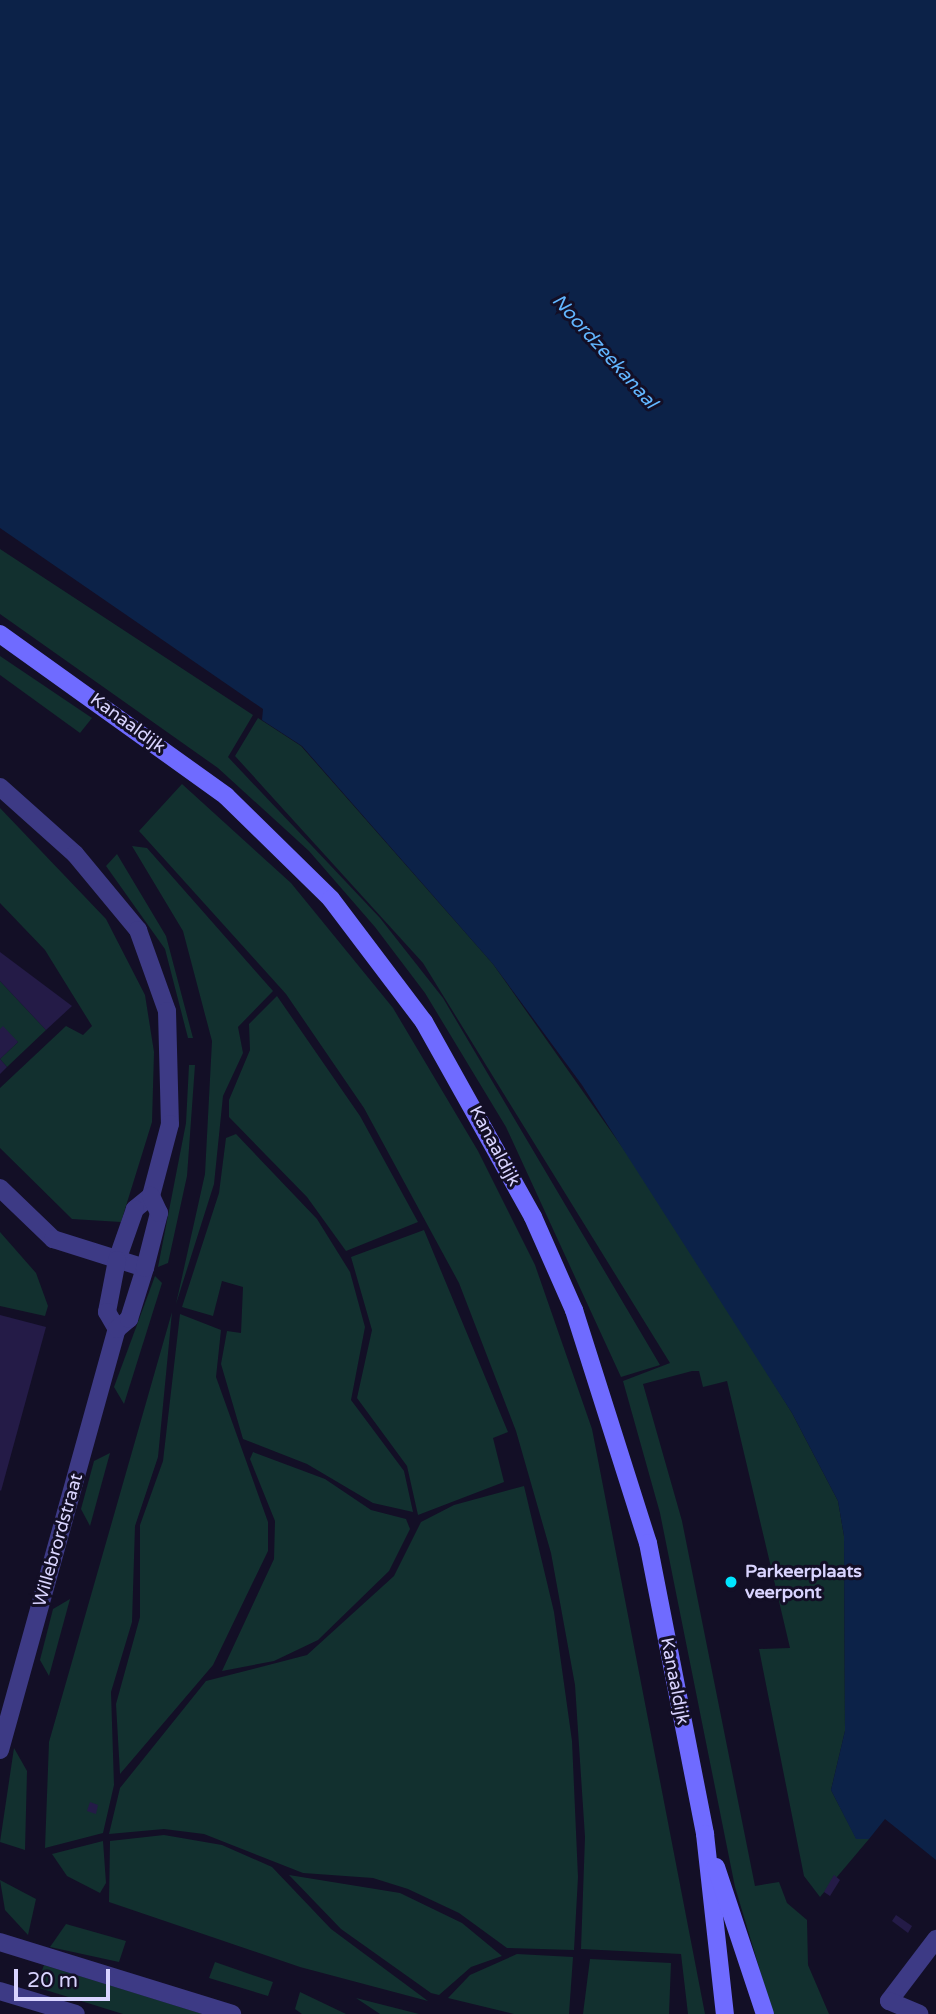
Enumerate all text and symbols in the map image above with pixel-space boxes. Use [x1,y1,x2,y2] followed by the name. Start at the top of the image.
[546,290,662,414] water label: Noordzeekanaal
[86,688,170,758] street label: Kanaaldijk
[465,1102,525,1190] street label: Kanaaldijk
[29,1471,87,1609] street label: Willebrordstraat
[745,1561,862,1604] place label: Parkeerplaats veerpont
[723,1574,739,1590] marker: Parkeerplaats veerpont
[656,1636,694,1726] street label: Kanaaldijk
[18,1954,114,1998] scale bar
[27,1968,78,1993] text: 20 m

